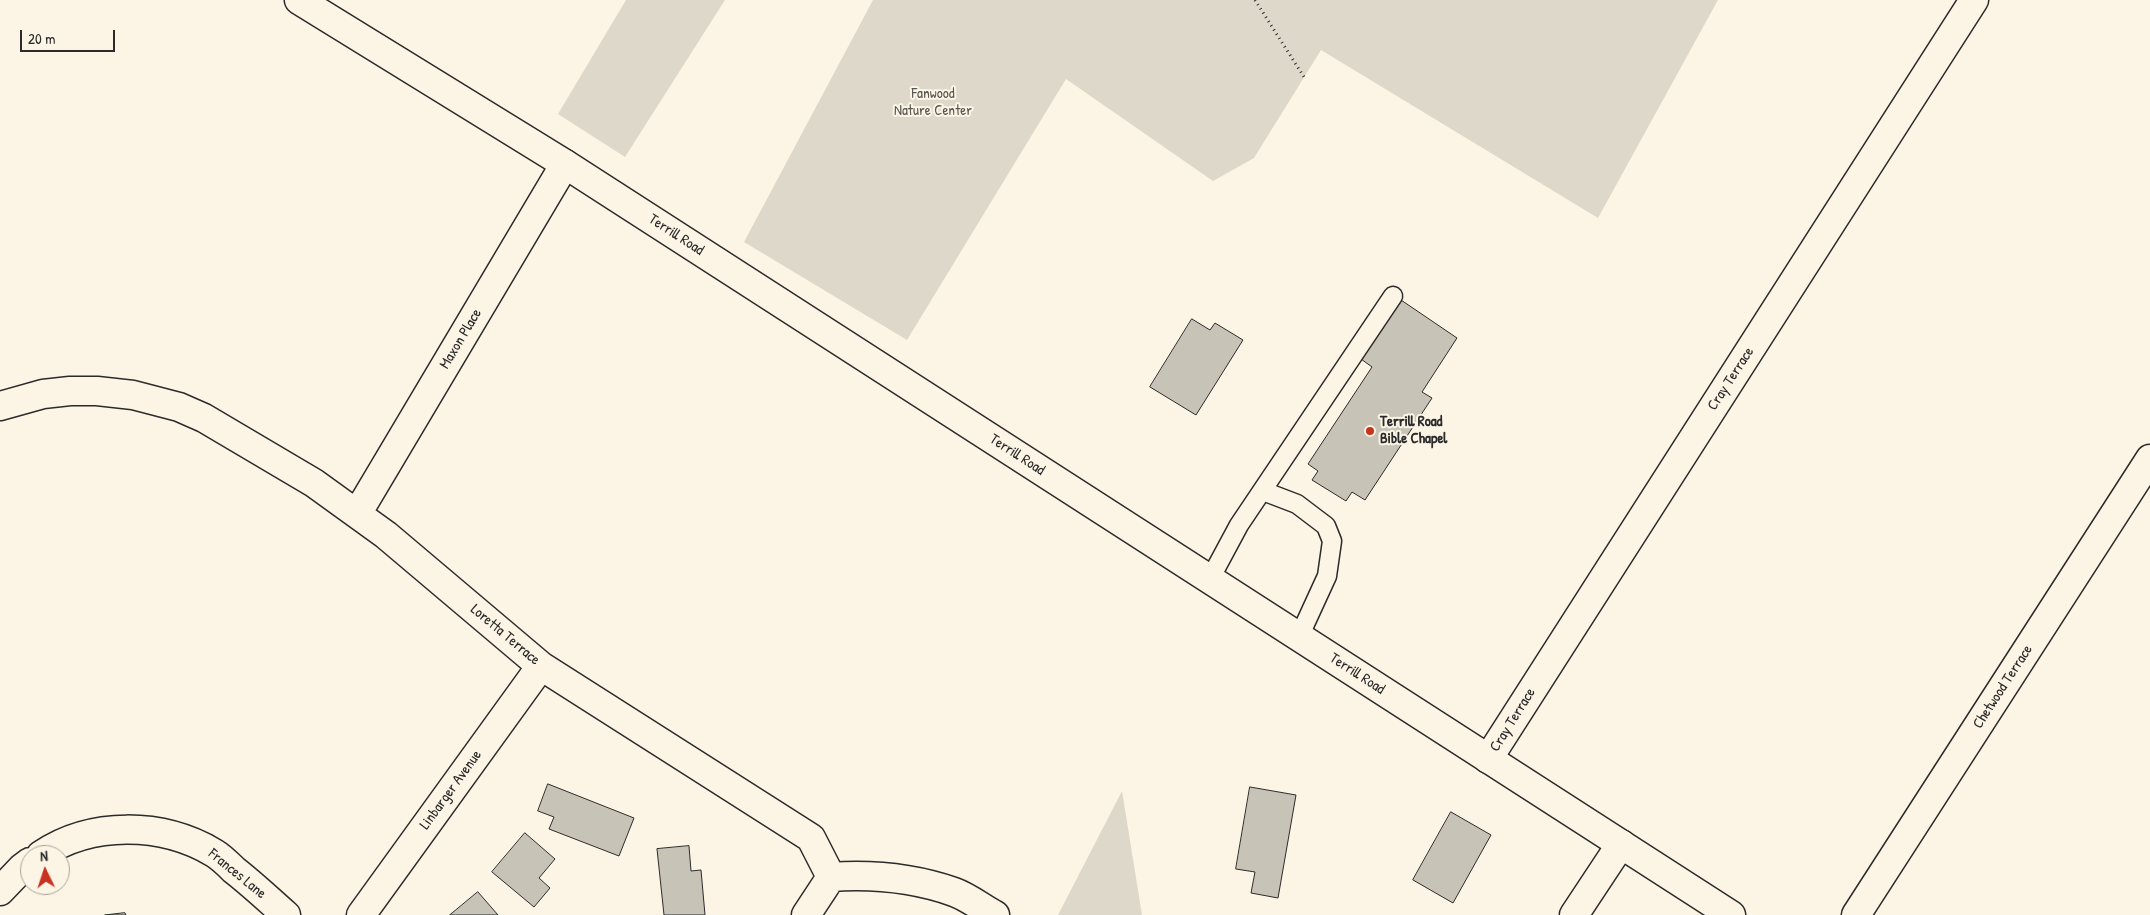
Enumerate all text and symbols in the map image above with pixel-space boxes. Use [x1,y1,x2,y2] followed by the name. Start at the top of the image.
[22,20,118,52] scale bar
[28,28,55,49] text: 20 m
[894,85,972,120] park label: Fanwood Nature Center
[645,210,707,260] street label: Terrill Road
[436,306,486,372] street label: Maxon Place
[1704,344,1758,414] street label: Cray Terrace
[1380,413,1447,448] place label: Terrill Road Bible Chapel
[1364,425,1376,437] marker: Terrill Road Bible Chapel
[986,430,1048,480] street label: Terrill Road
[467,601,543,669] street label: Loretta Terrace
[1969,642,2037,732] street label: Chetwood Terrace
[1326,649,1388,699] street label: Terrill Road
[1486,685,1540,755] street label: Cray Terrace
[416,747,486,833] street label: Linbarger Avenue
[20,845,70,895] north arrow
[204,845,270,903] street label: Frances Lane
[40,846,48,865] text: N

